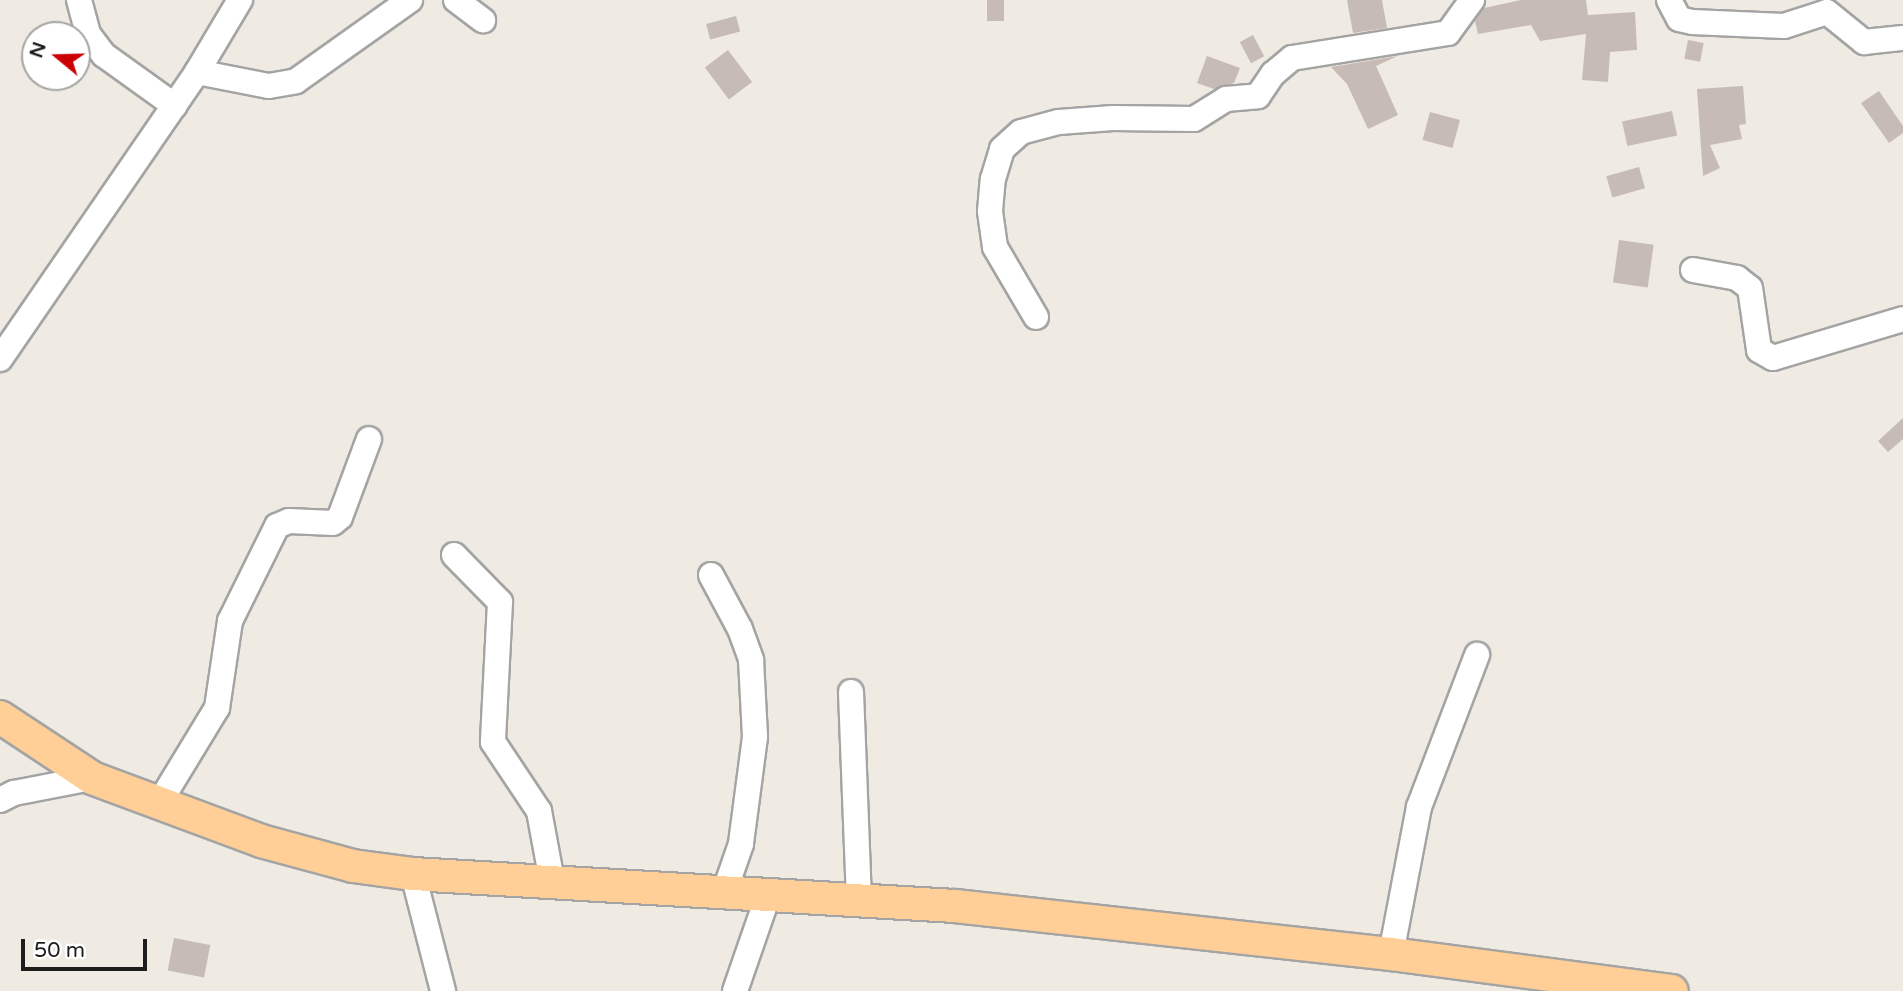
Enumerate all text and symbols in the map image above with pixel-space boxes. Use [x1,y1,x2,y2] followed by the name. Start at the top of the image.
[21,21,91,91] north arrow
[25,39,51,61] text: N
[24,925,150,969] scale bar
[34,938,85,963] text: 50 m

